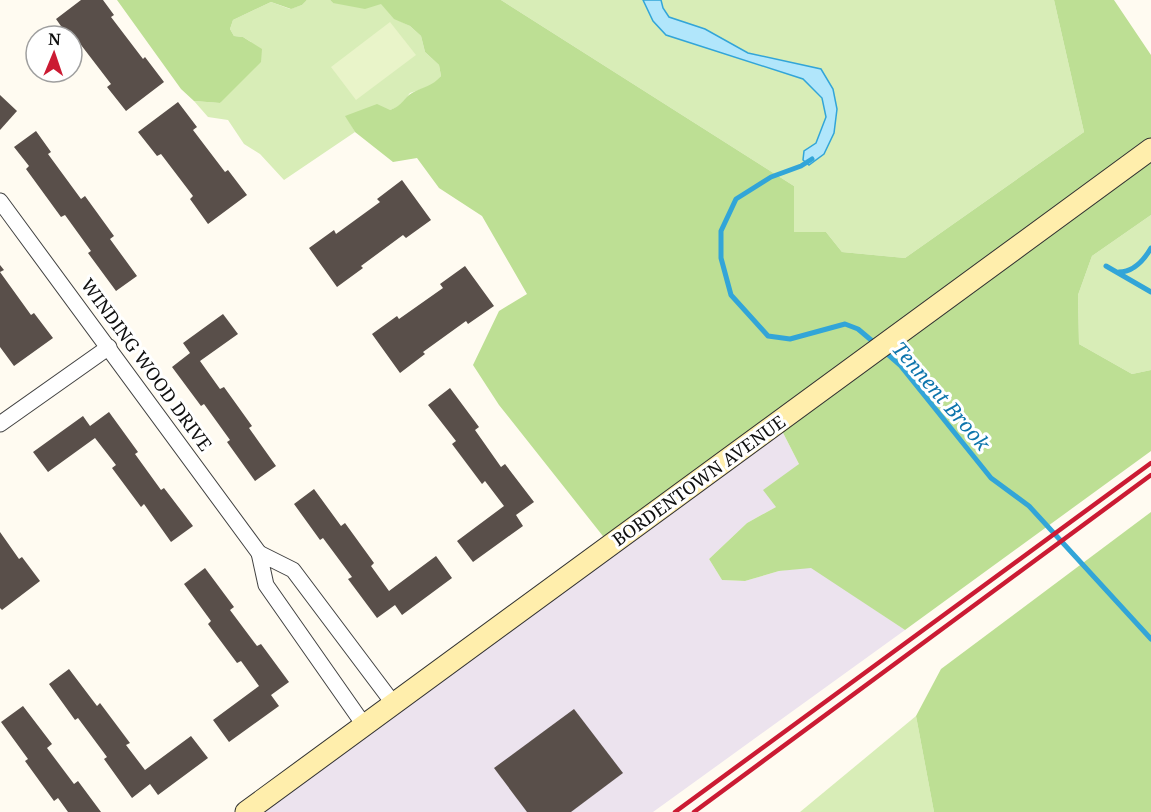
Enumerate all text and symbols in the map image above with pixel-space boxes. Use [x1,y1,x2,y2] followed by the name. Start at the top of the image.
[24,24,84,84] north arrow
[48,28,62,50] text: N
[76,273,218,456] street label: WINDING WOOD DRIVE
[886,335,997,456] water label: Tennent Brook
[607,409,790,551] street label: BORDENTOWN AVENUE

